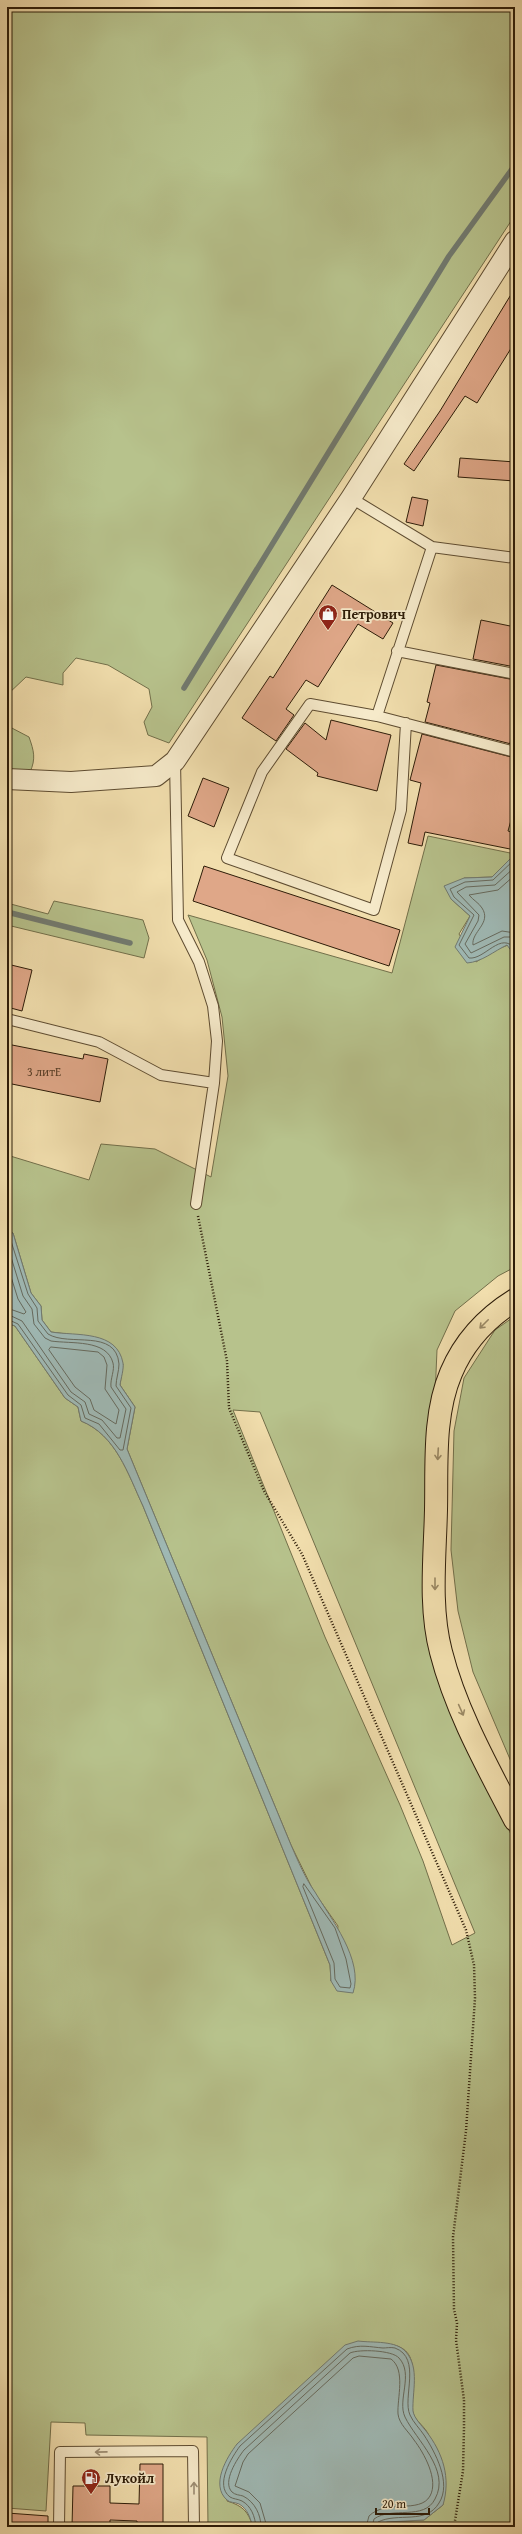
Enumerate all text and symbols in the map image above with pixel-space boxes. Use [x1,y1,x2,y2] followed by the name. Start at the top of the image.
[317,603,339,631] shop icon: Петрович
[342,604,406,624] place label: Петрович
[27,1063,61,1080] house number: 3 литЕ
[479,1319,489,1328] one-way arrow
[434,1447,441,1460] one-way arrow
[431,1577,439,1590] one-way arrow
[458,1703,465,1715] one-way arrow
[95,2448,108,2456] one-way arrow
[80,2467,102,2495] fuel station icon: Лукойл
[105,2468,154,2488] place label: Лукойл
[190,2482,197,2495] one-way arrow
[376,2490,429,2516] scale bar
[382,2495,406,2512] text: 20 m

